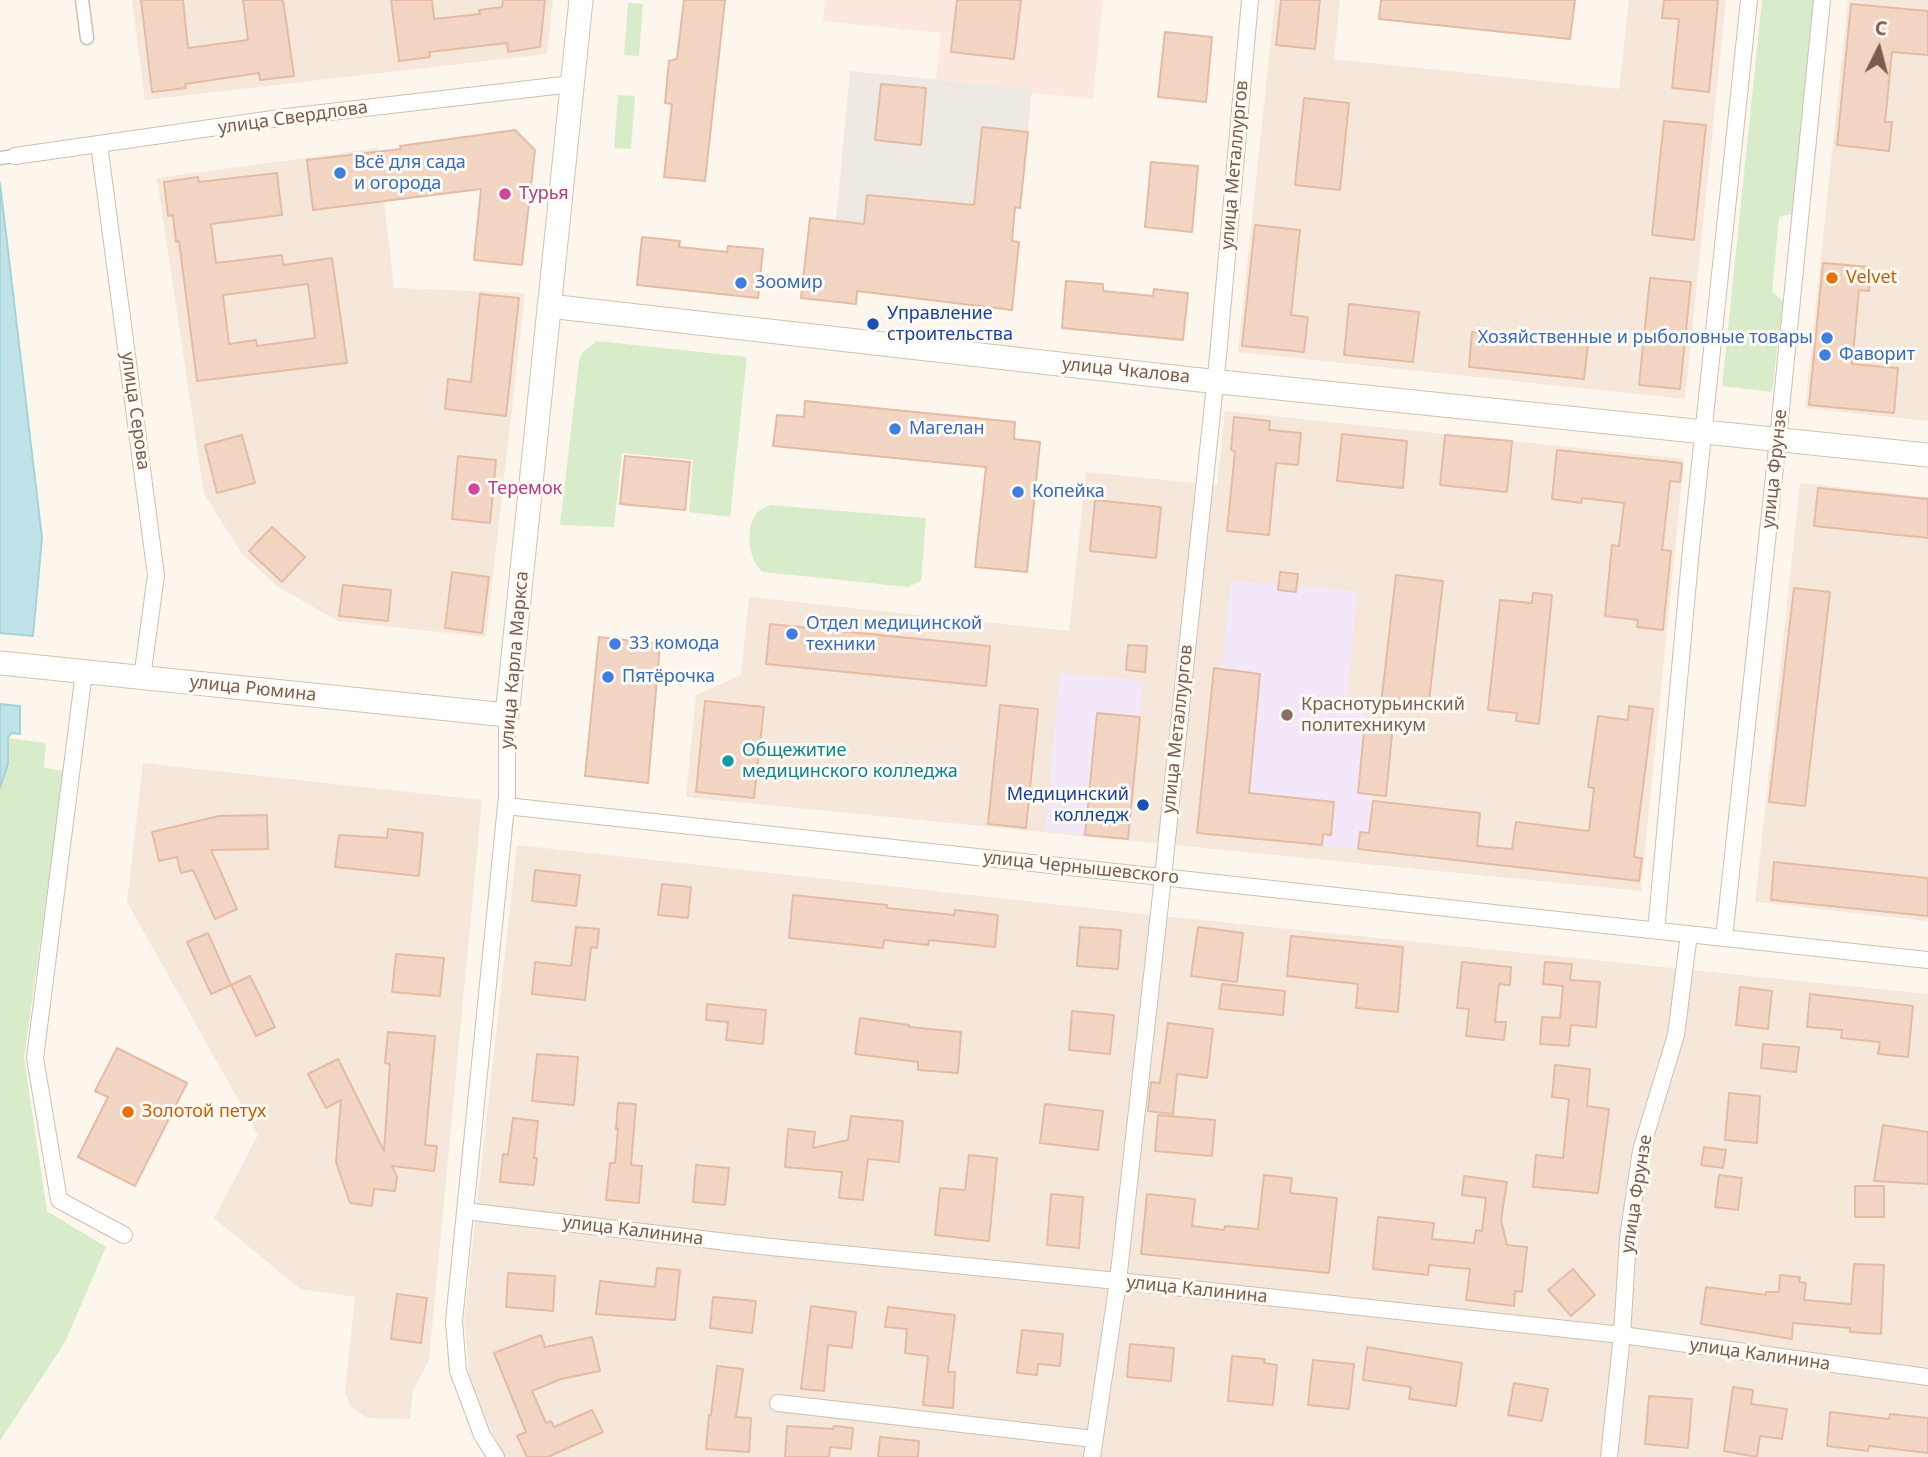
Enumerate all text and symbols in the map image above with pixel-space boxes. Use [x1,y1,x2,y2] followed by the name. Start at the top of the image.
[1844,14,1914,84] north arrow
[1874,15,1889,42] text: С
[1217,79,1253,251] street label: улица Металлургов
[217,97,369,139] street label: улица Свердлова
[354,152,466,194] place label: Всё для сада и огорода
[332,165,348,181] marker: Всё для сада и огорода
[519,183,569,205] place label: Турья
[497,186,513,202] marker: Турья
[1846,267,1897,289] place label: Velvet
[1824,270,1840,286] marker: Velvet
[755,272,823,294] place label: Зоомир
[733,275,749,291] marker: Зоомир
[887,303,1013,346] place label: Управление строительства
[865,316,881,332] marker: Управление строительства
[1478,327,1813,349] place label: Хозяйственные и рыболовные товары
[1819,330,1835,346] marker: Хозяйственные и рыболовные товары
[1839,344,1915,366] place label: Фаворит
[1817,347,1833,363] marker: Фаворит
[116,351,154,471] street label: улица Серова
[1061,354,1191,388] street label: улица Чкалова
[1758,408,1792,530] street label: улица Фрунзе
[909,418,985,440] place label: Магелан
[887,421,903,437] marker: Магелан
[488,478,562,500] place label: Теремок
[466,481,482,497] marker: Теремок
[1032,481,1105,503] place label: Копейка
[1010,484,1026,500] marker: Копейка
[496,570,534,750] street label: улица Карла Маркса
[806,613,982,656] place label: Отдел медицинской техники
[784,626,800,642] marker: Отдел медицинской техники
[629,633,719,655] place label: 33 комода
[607,636,623,652] marker: 33 комода
[1158,643,1198,815] street label: улица Металлургов
[622,666,715,688] place label: Пятёрочка
[600,669,616,685] marker: Пятёрочка
[189,672,317,706] street label: улица Рюмина
[1301,694,1465,736] place label: Краснотурьинский политехникум
[1279,707,1295,723] marker: Краснотурьинский политехникум
[742,740,958,782] place label: Общежитие медицинского колледжа
[720,753,736,769] marker: Общежитие медицинского колледжа
[1007,784,1129,826] place label: Медицинский колледж
[1135,797,1151,813] marker: Медицинский колледж
[982,847,1180,889] street label: улица Чернышевского
[142,1101,266,1123] place label: Золотой петух
[120,1104,136,1120] marker: Золотой петух
[1617,1133,1657,1255] street label: улица Фрунзе
[561,1212,705,1250] street label: улица Калинина
[1125,1272,1269,1308] street label: улица Калинина
[1688,1334,1832,1376] street label: улица Калинина

